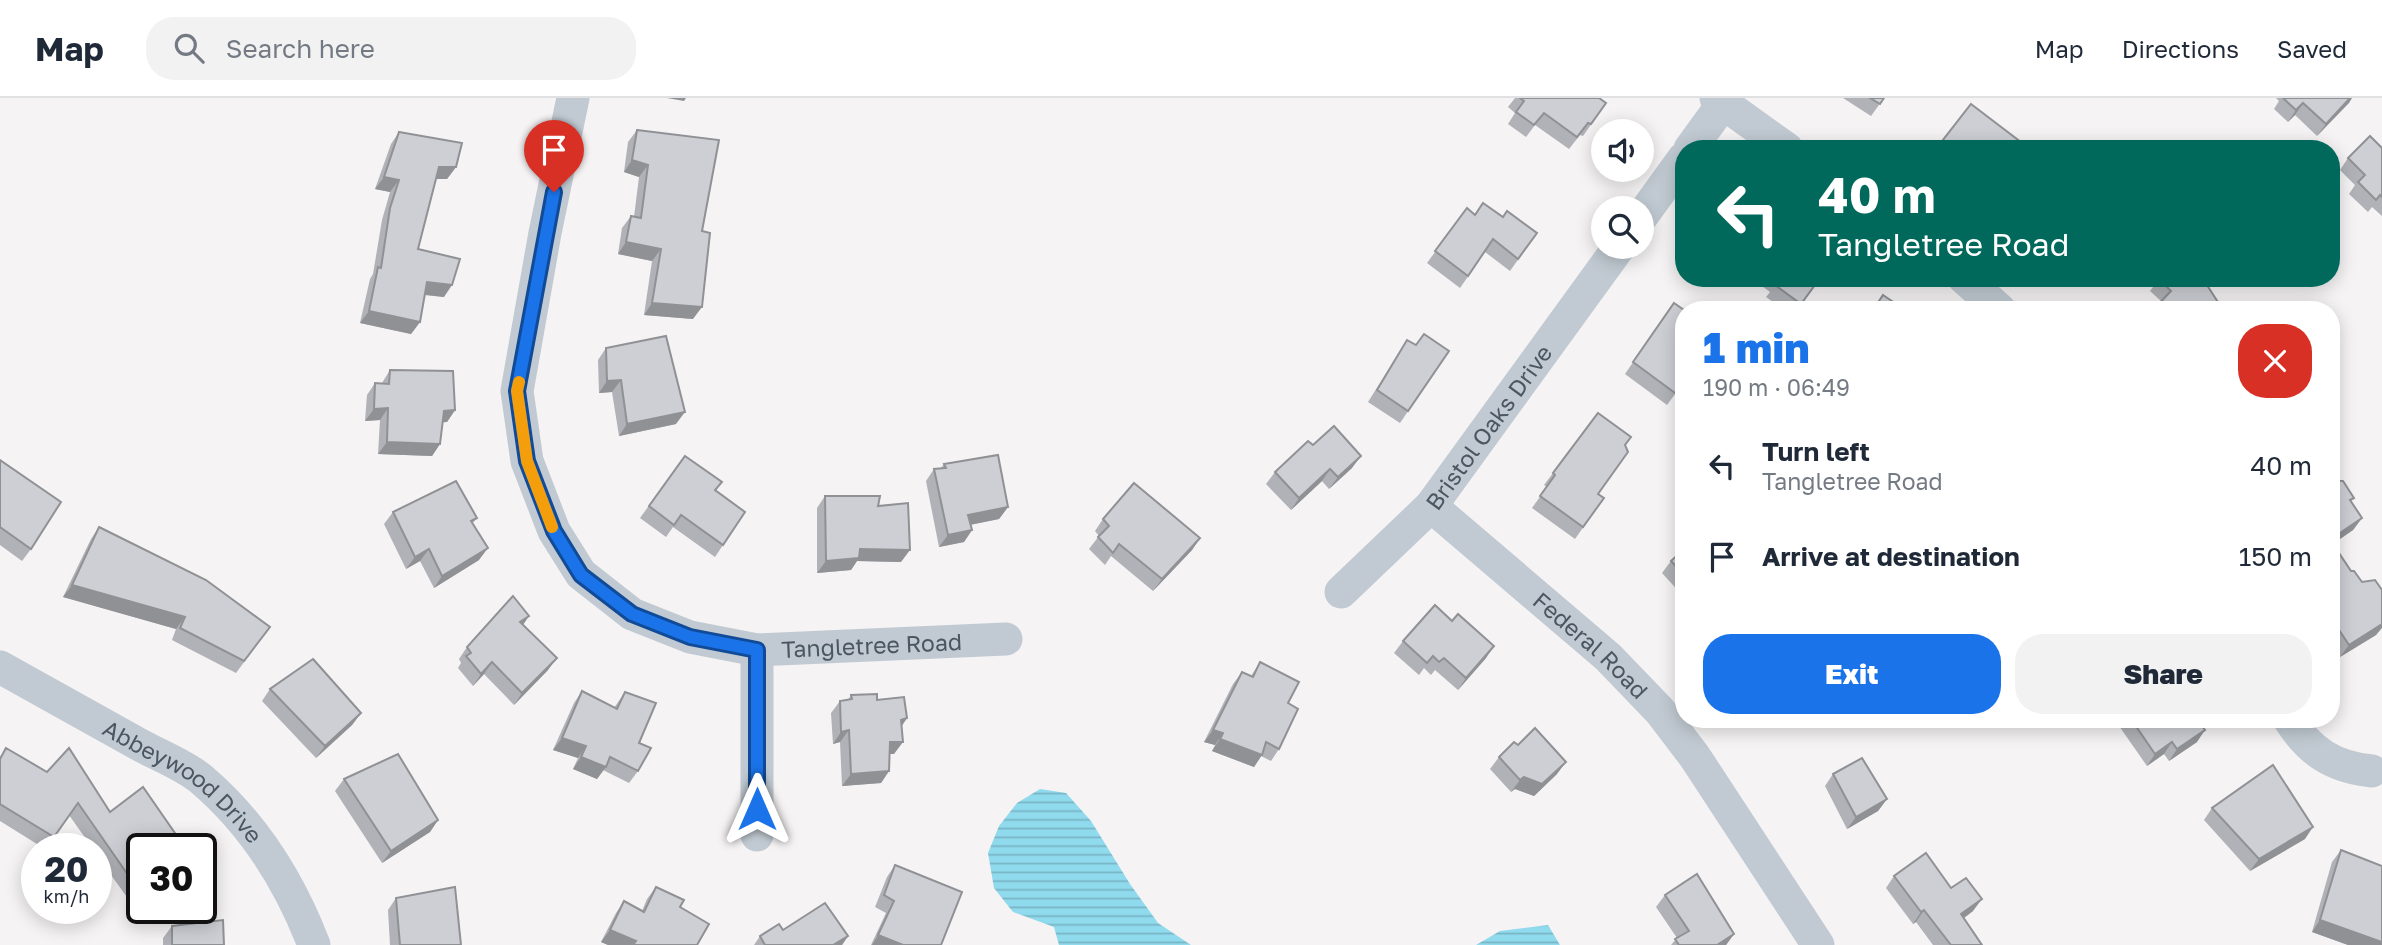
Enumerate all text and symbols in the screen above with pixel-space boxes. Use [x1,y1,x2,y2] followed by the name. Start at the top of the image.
[146,17,636,80] search box
[35,29,104,68] text: Map
[170,29,208,67] icon: search
[226,33,375,64] text: Search here
[2035,34,2084,63] text: Map
[2122,34,2239,63] text: Directions
[2277,34,2347,63] text: Saved
[1591,119,1654,259] map controls
[1591,119,1654,182] button: sound
[524,120,584,192] pin
[535,131,573,169] icon: arrive
[1818,165,1936,224] text: 40 m
[1703,168,1794,259] icon: left
[1591,196,1654,259] button: search
[1818,225,2069,263] text: Tangletree Road
[1703,322,1810,372] text: 1 min
[2238,324,2312,398] button: close
[1419,339,1557,515] street label: Bristol Oaks Drive
[1703,373,1850,401] text: 190 m · 06:49
[1762,436,1870,467] text: Turn left
[1703,447,1741,485] icon: left
[2251,450,2312,481] text: 40 m
[1762,467,1943,495] text: Tangletree Road
[1703,538,1741,576] icon: arrive
[1762,541,2020,572] text: Arrive at destination
[2239,541,2312,572] text: 150 m
[1528,586,1654,704] street label: Federal Road
[781,627,963,663] street label: Tangletree Road
[1703,634,2001,714] button: Exit
[2015,634,2312,714] button: Share
[98,713,269,848] street label: Abbeywood Drive
[720,772,794,846] position arrow
[126,833,217,924] speed limit sign: 30
[44,848,89,890] text: 20
[44,885,89,907] text: km/h

